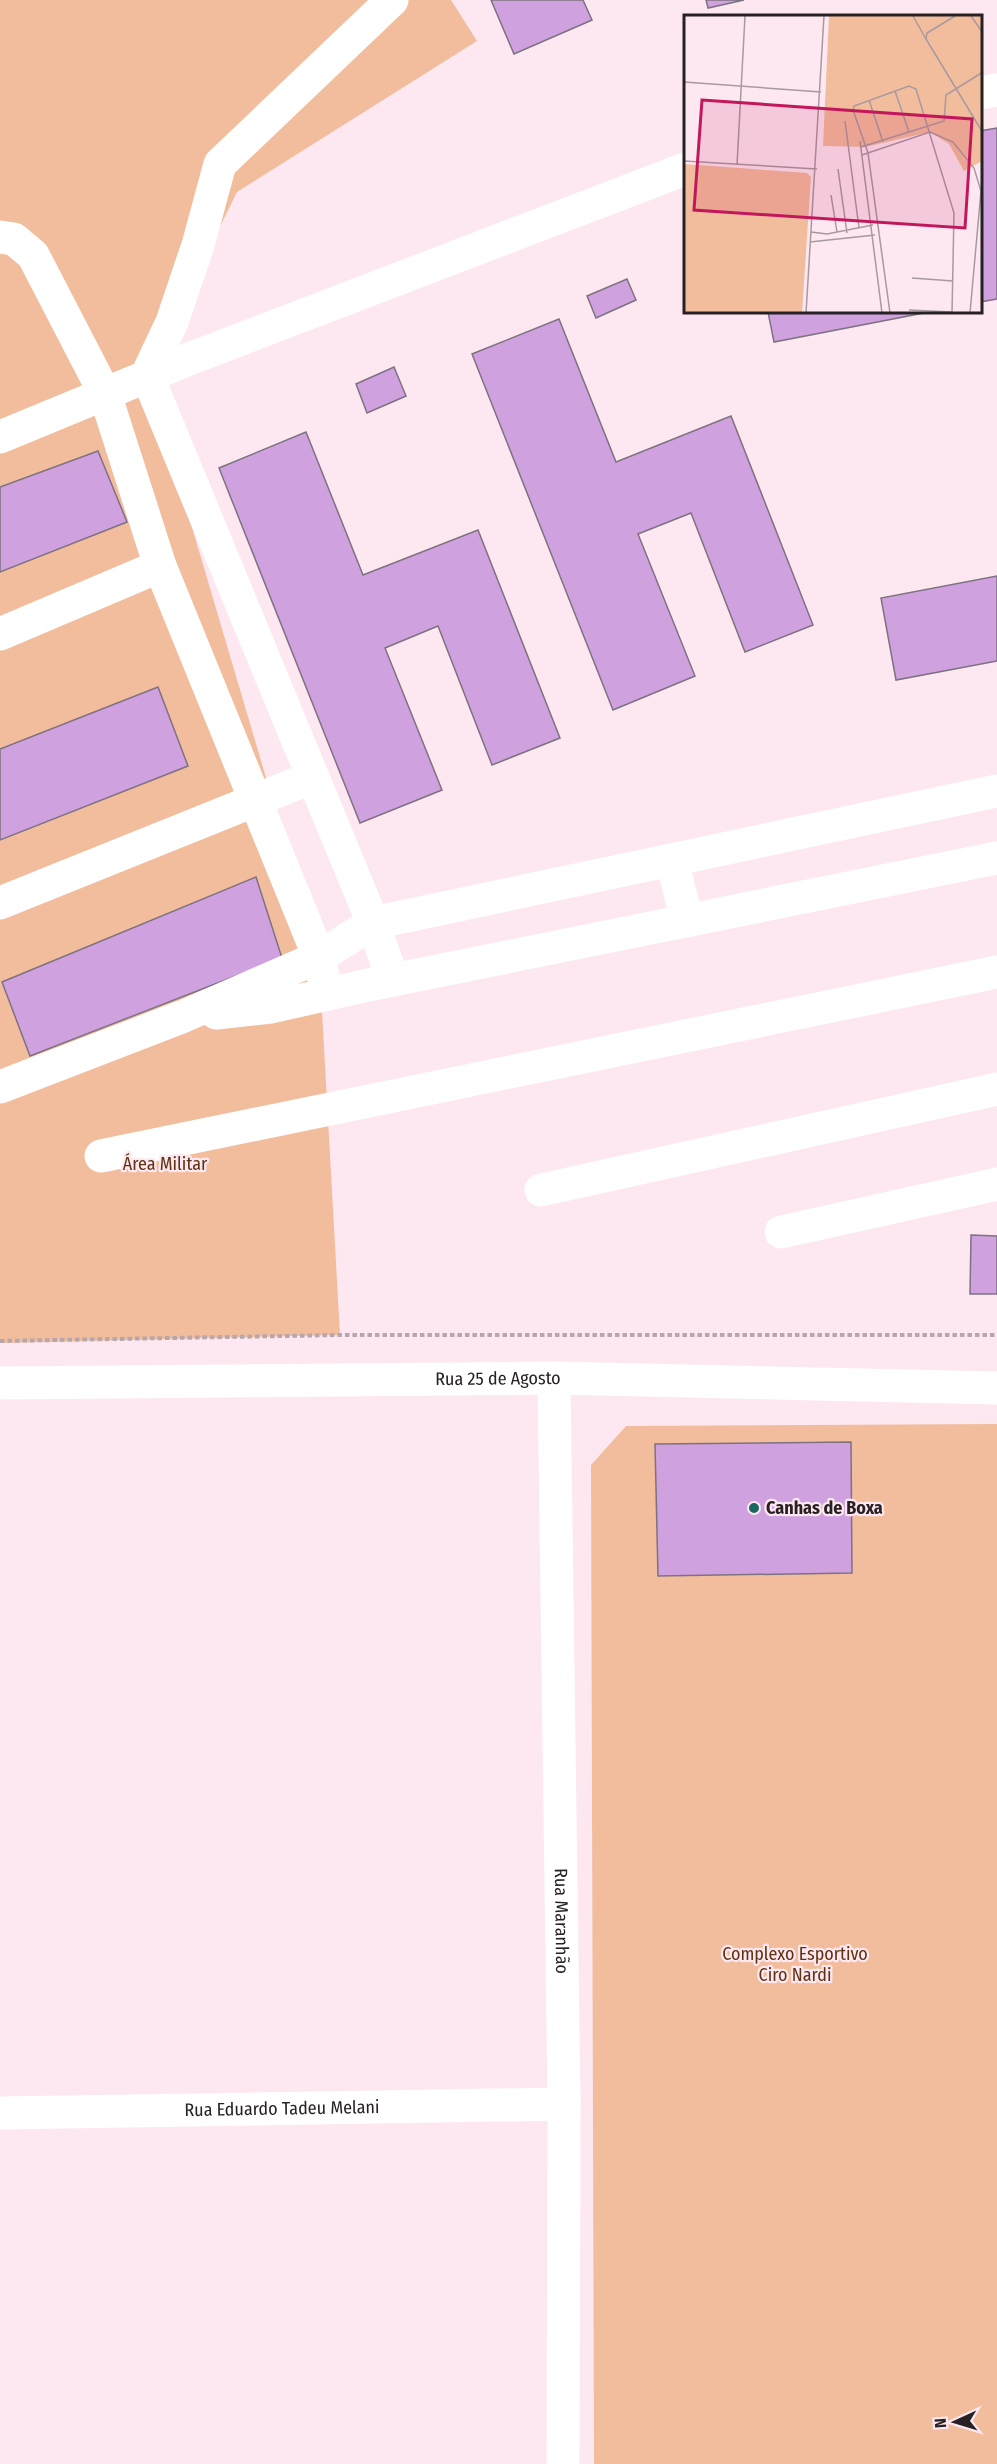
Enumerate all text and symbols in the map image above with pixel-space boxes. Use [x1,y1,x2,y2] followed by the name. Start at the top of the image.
[684,15,982,314] inset map
[123,1152,208,1175] park label: Área Militar
[435,1367,561,1390] street label: Rua 25 de Agosto
[766,1497,883,1519] place label: Canhas de Boxa
[747,1501,761,1515] marker: Canhas de Boxa
[550,1868,573,1974] street label: Rua Maranhão
[722,1943,868,1986] park label: Complexo Esportivo Ciro Nardi
[184,2096,380,2121] street label: Rua Eduardo Tadeu Melani
[925,2392,985,2452] north arrow
[931,2418,950,2428] text: N

